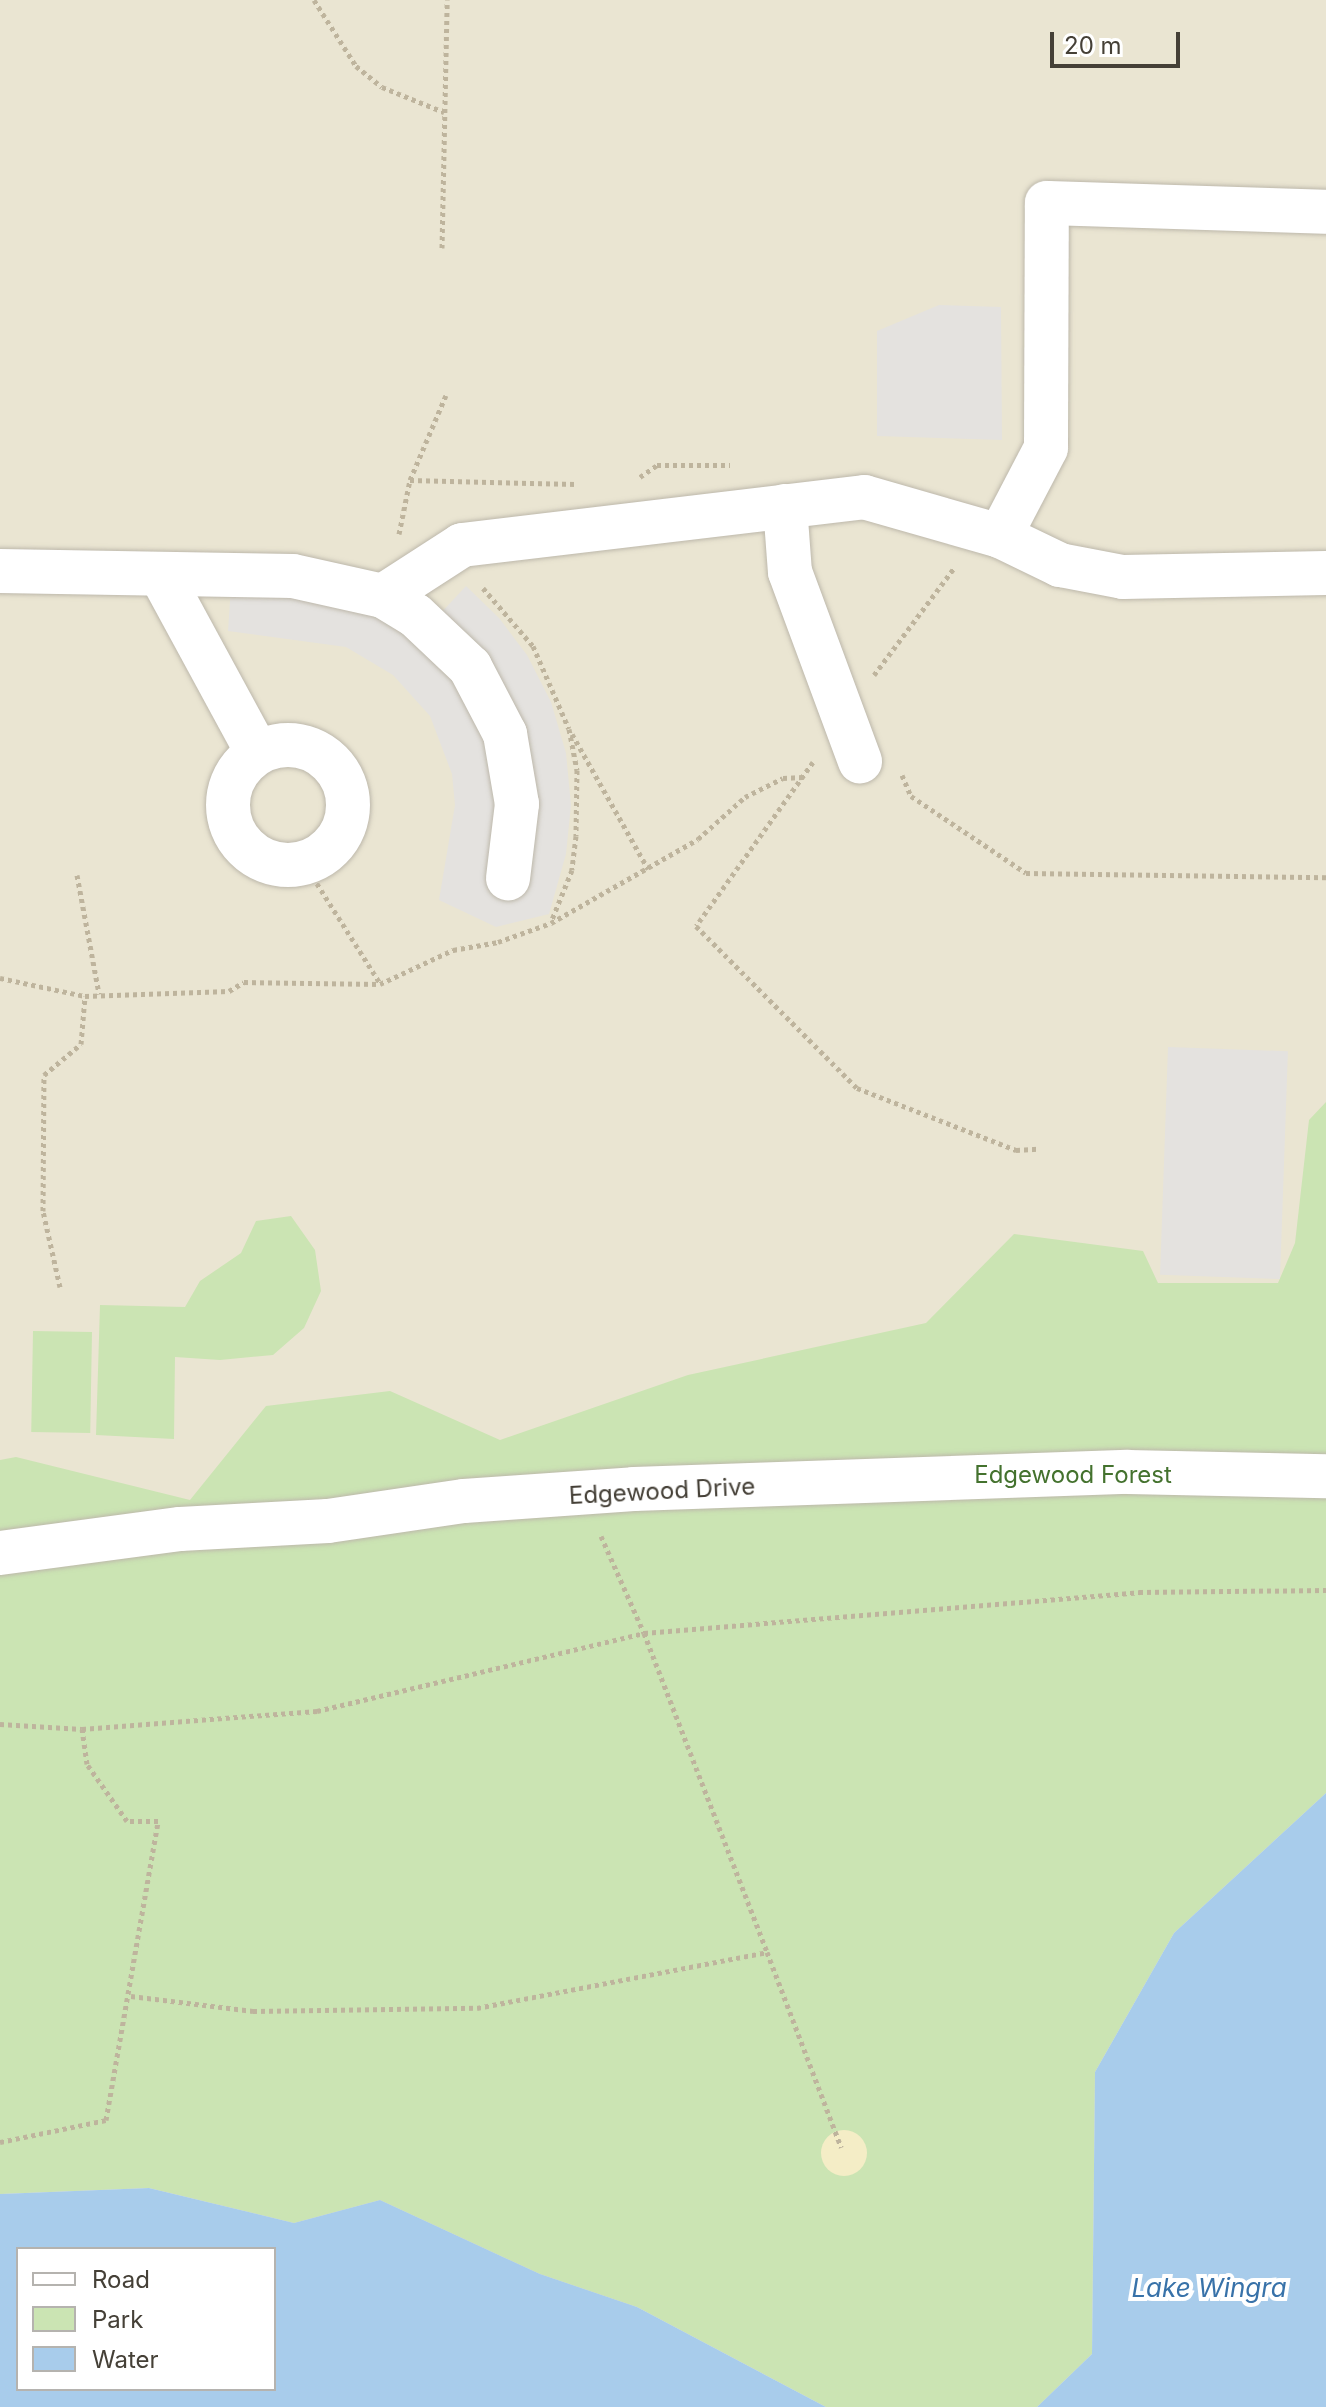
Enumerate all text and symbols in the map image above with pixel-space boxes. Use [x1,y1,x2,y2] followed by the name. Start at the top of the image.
[1054,16,1184,66] scale bar
[1064,31,1122,60] text: 20 m
[974,1461,1172,1489] park label: Edgewood Forest
[568,1472,756,1510] street label: Edgewood Drive
[16,2247,276,2391] legend
[92,2265,150,2294] text: Road
[1131,2272,1287,2304] water label: Lake Wingra
[92,2305,143,2334] text: Park
[92,2345,159,2374] text: Water

